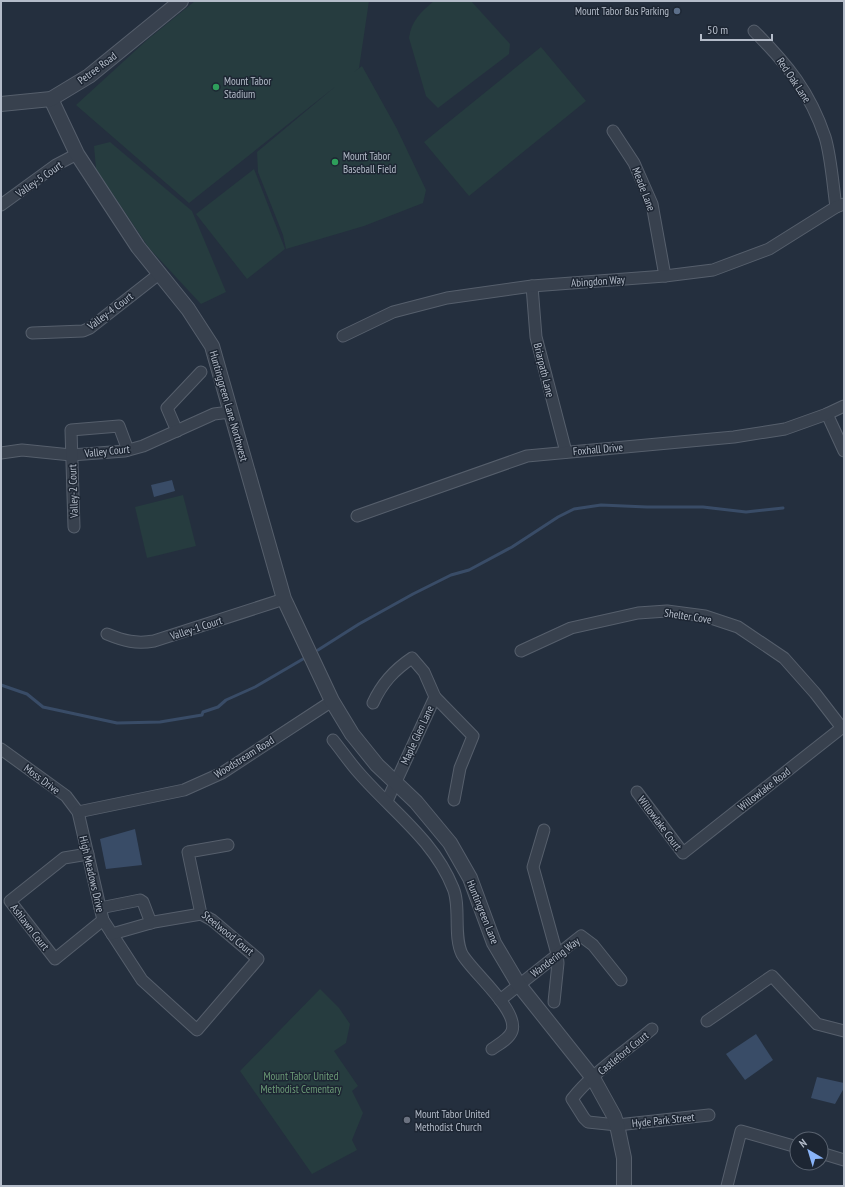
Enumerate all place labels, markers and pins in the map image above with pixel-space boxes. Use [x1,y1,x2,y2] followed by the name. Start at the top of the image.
[575,4,669,18] place label: Mount Tabor Bus Parking
[672,6,682,16] marker: Mount Tabor Bus Parking
[224,74,271,101] place label: Mount Tabor Stadium
[211,82,221,92] marker: Mount Tabor Stadium
[343,149,397,176] place label: Mount Tabor Baseball Field
[330,157,340,167] marker: Mount Tabor Baseball Field
[415,1107,490,1134] place label: Mount Tabor United Methodist Church
[402,1115,412,1125] marker: Mount Tabor United Methodist Church

